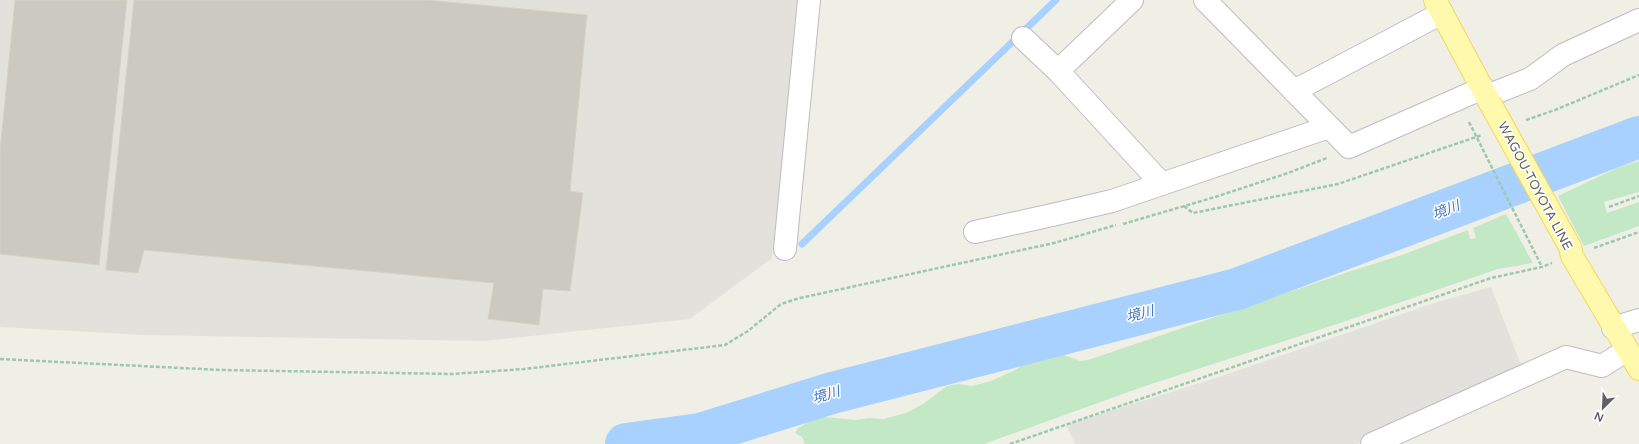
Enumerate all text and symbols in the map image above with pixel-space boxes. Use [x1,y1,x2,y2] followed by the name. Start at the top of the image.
[1494,119,1576,253] street label: WAGOU-TOYOTA LINE
[1430,196,1464,223] water label: 境川
[1124,302,1158,326] water label: 境川
[810,382,844,407] water label: 境川
[1583,388,1623,428] north arrow
[1592,409,1606,424] text: N

